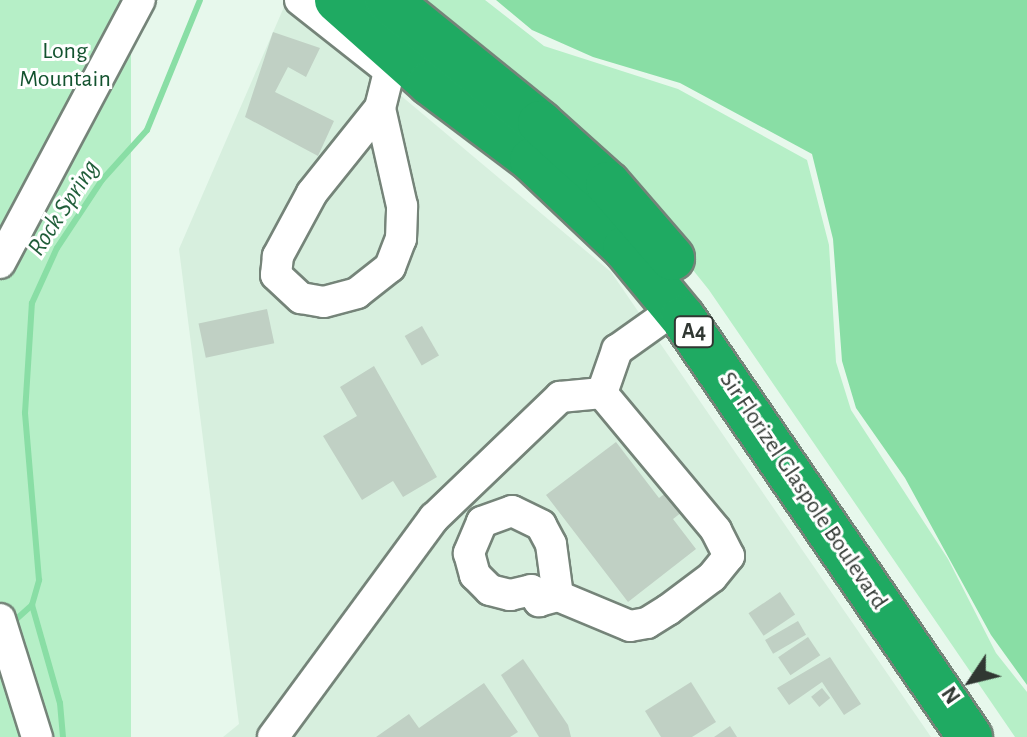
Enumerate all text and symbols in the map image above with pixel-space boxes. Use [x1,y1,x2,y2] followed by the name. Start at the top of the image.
[19,38,111,94] park label: Long Mountain
[21,154,107,262] water label: Rock Spring
[672,314,716,350] road number: A4
[713,367,893,615] street label: Sir Florizel Glaspole Boulevard
[931,641,1011,721] north arrow
[938,682,965,707] text: N

